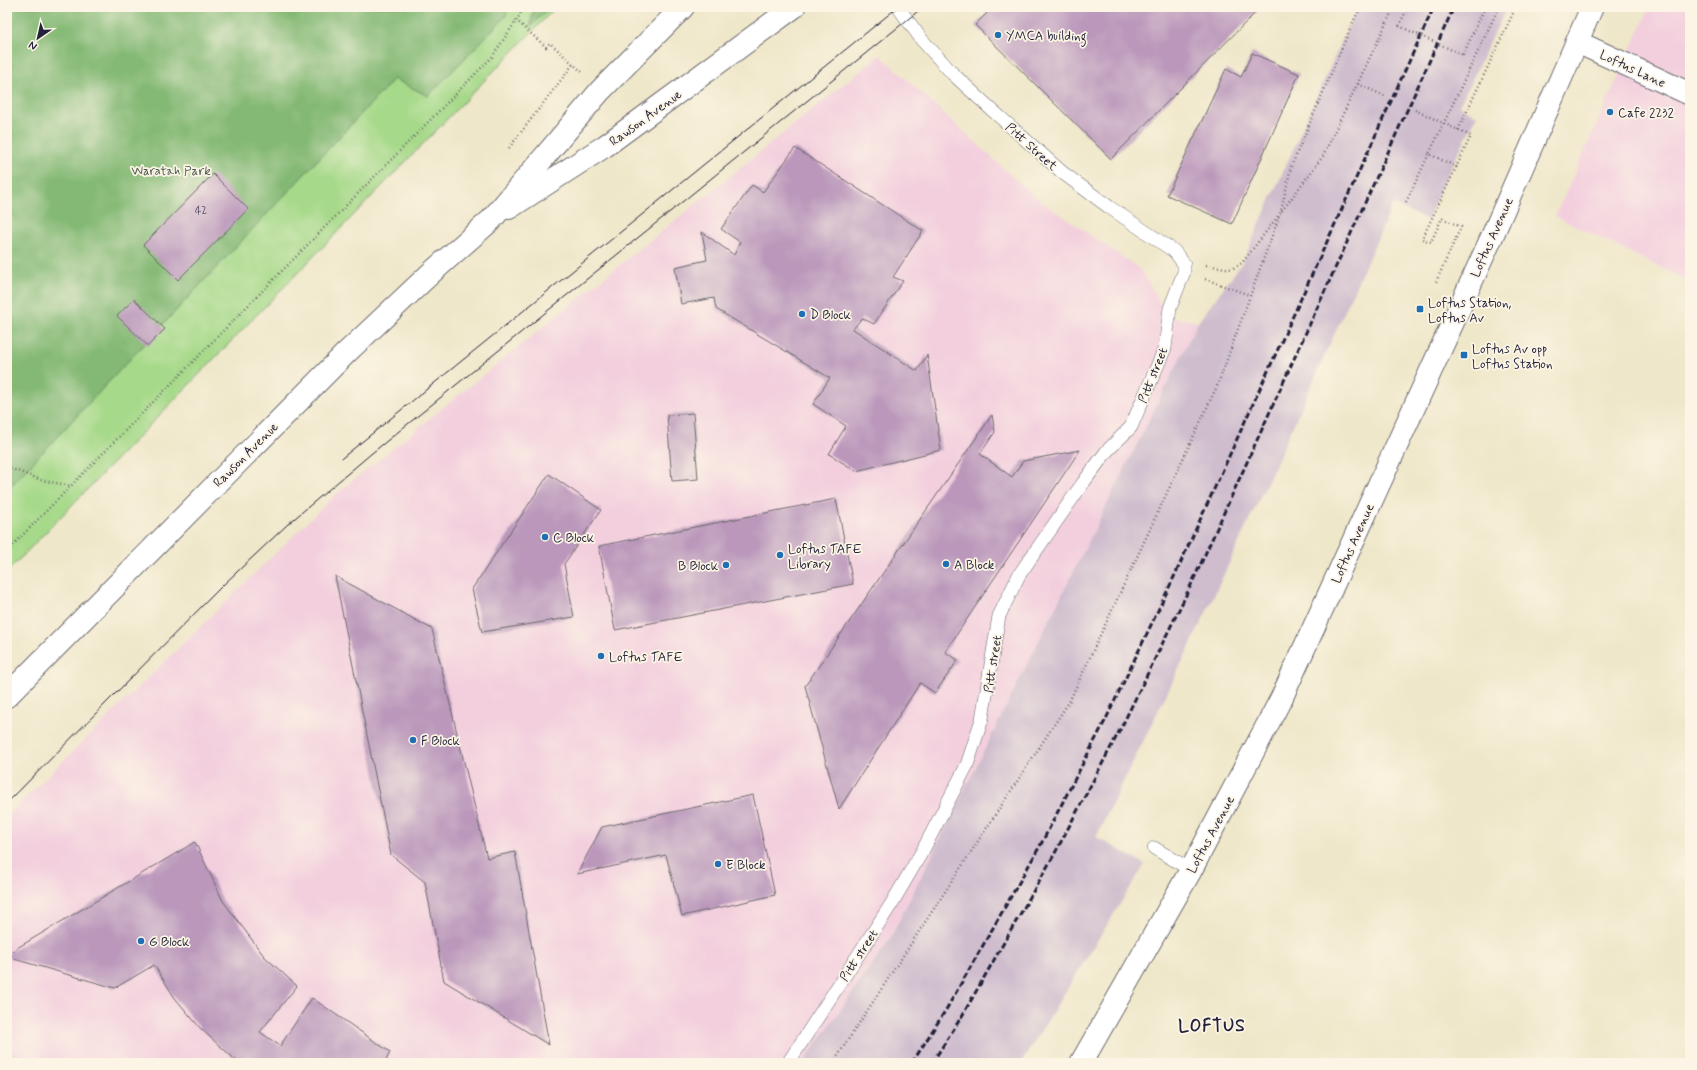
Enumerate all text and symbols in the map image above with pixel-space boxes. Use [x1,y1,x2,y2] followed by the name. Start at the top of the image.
[18,18,58,58] north arrow
[1006,28,1087,47] place label: YMCA building
[993,30,1003,40] marker: YMCA building
[26,38,40,53] text: N
[1597,47,1668,92] street label: Loftus Lane
[606,86,685,150] street label: Rawson Avenue
[1618,105,1675,122] place label: Cafe 2232
[1605,107,1615,117] marker: Cafe 2232
[1001,119,1061,175] street label: Pitt Street
[131,163,211,180] park label: Waratah Park
[1467,195,1518,280] street label: Loftus Avenue
[195,204,207,218] house number: 42
[1428,295,1511,327] place label: Loftus Station, Loftus Av
[1415,304,1425,314] marker: Loftus Station, Loftus Av
[810,307,852,324] place label: D Block
[797,309,807,319] marker: D Block
[1472,341,1552,373] place label: Loftus Av opp Loftus Station
[1135,345,1172,406] street label: Pitt street
[1459,350,1469,360] marker: Loftus Av opp Loftus Station
[210,419,282,491] street label: Rawson Avenue
[1328,501,1379,586] street label: Loftus Avenue
[553,530,595,547] place label: C Block
[540,532,550,542] marker: C Block
[788,541,862,573] place label: Loftus TAFE Library
[775,550,785,560] marker: Loftus TAFE Library
[954,557,995,574] place label: A Block
[678,558,719,575] place label: B Block
[941,559,951,569] marker: A Block
[721,560,731,570] marker: B Block
[981,634,1006,694] street label: Pitt street
[609,649,683,666] place label: Loftus TAFE
[596,651,606,661] marker: Loftus TAFE
[421,733,460,750] place label: F Block
[408,735,418,745] marker: F Block
[1184,793,1239,877] street label: Loftus Avenue
[726,857,766,874] place label: E Block
[713,859,723,869] marker: E Block
[836,927,882,985] street label: Pitt street
[149,934,190,951] place label: G Block
[136,936,146,946] marker: G Block
[1178,1015,1246,1037] district label: LOFTUS

